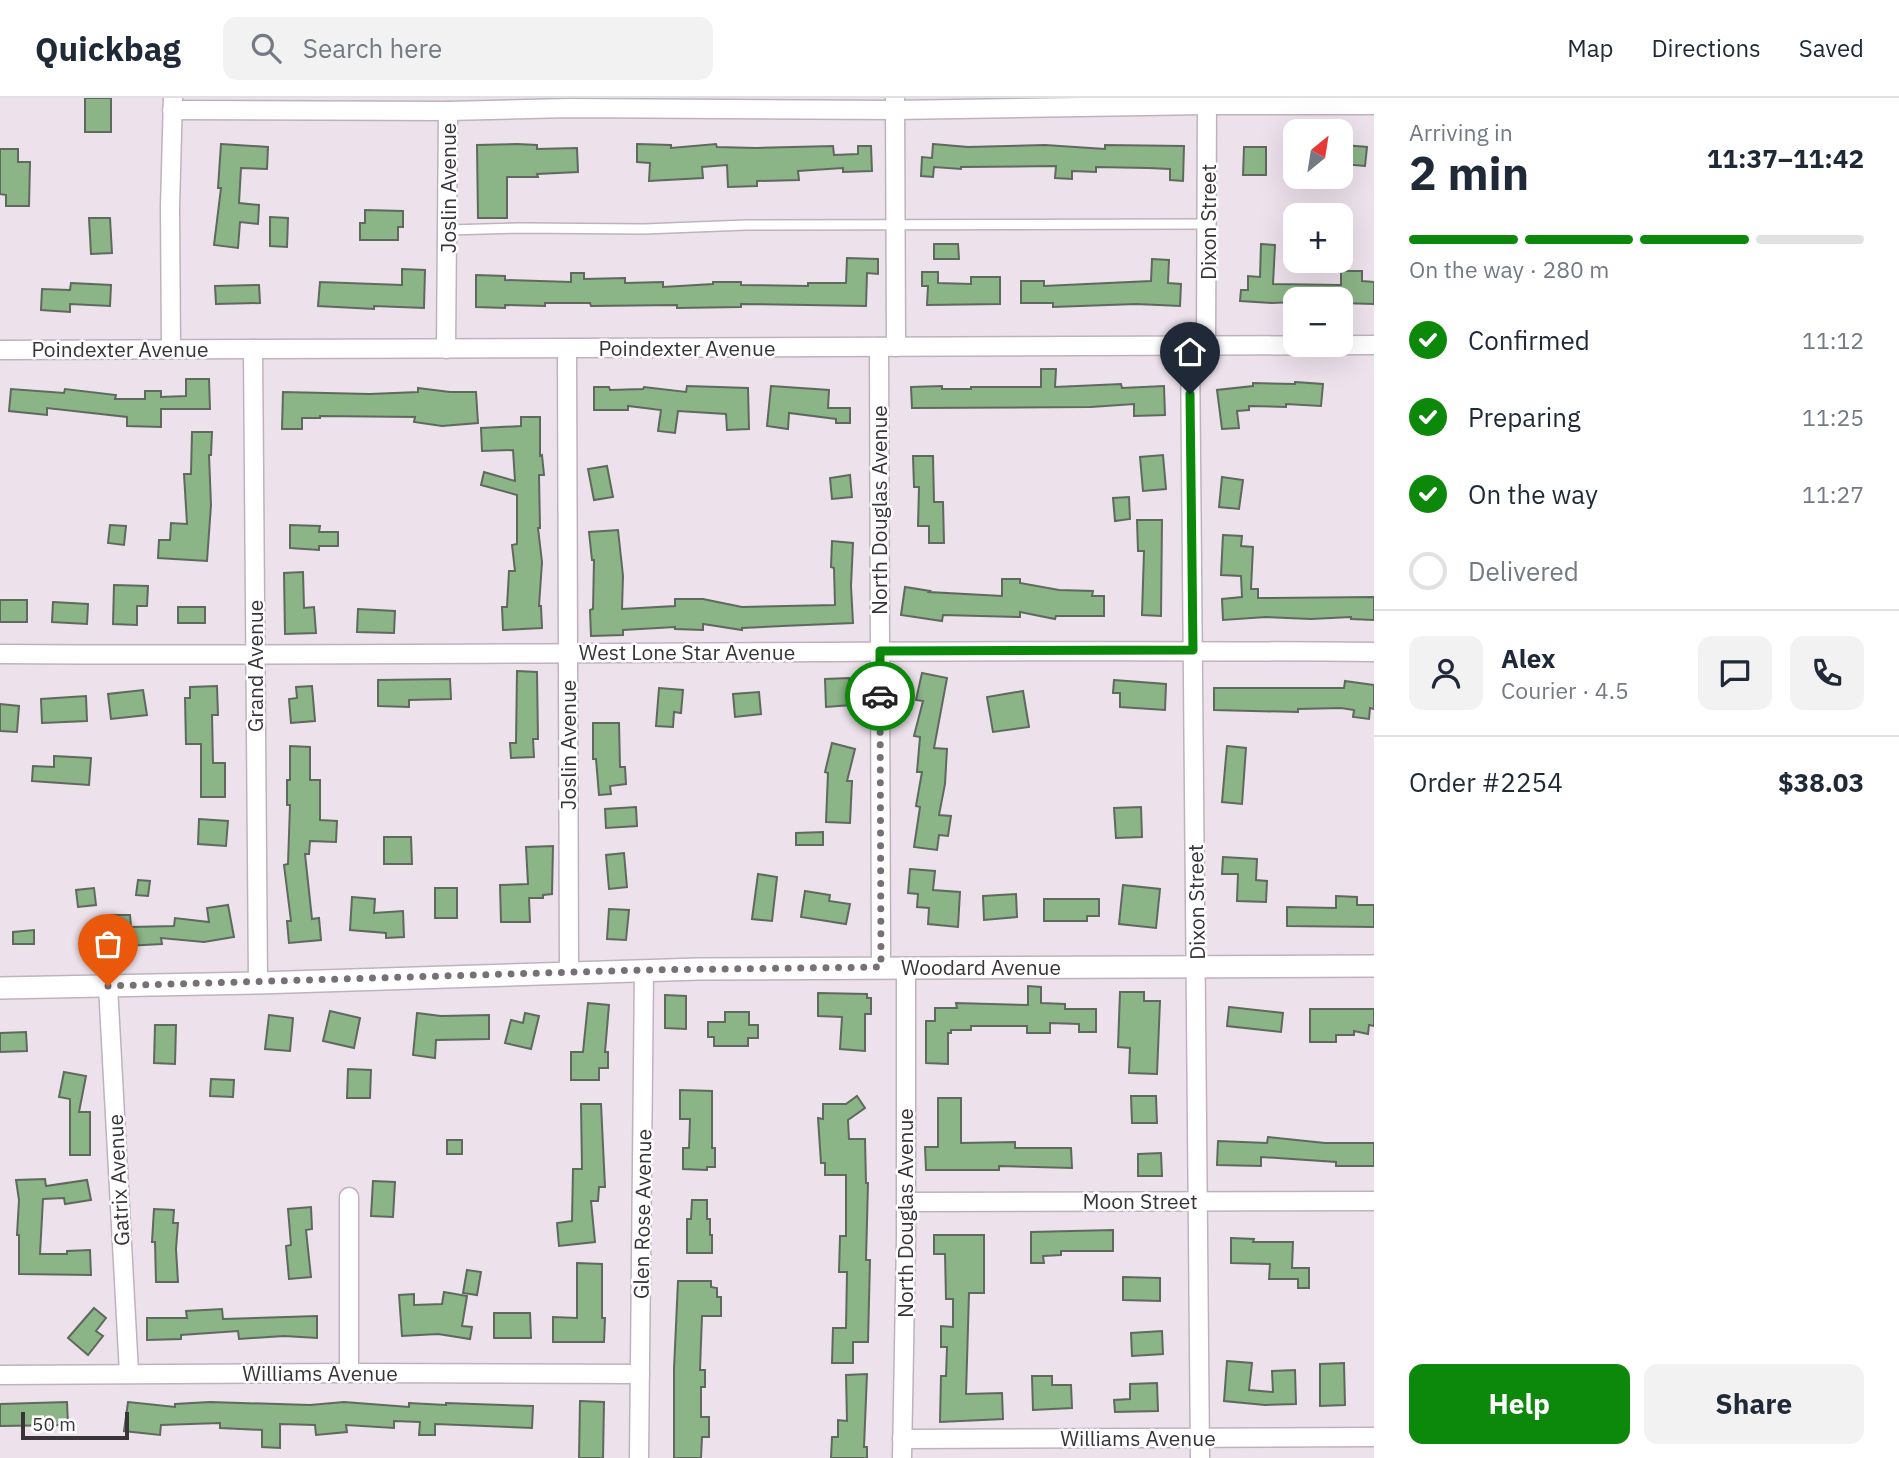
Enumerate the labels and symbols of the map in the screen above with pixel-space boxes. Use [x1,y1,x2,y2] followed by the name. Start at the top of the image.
[1283,119,1353,189] north arrow
[434,123,462,253] street label: Joslin Avenue
[1194,164,1222,280] street label: Dixon Street
[1160,322,1220,394] pin
[599,334,775,362] street label: Poindexter Avenue
[32,335,208,363] street label: Poindexter Avenue
[865,405,893,615] street label: North Douglas Avenue
[241,600,269,732] street label: Grand Avenue
[579,638,795,666] street label: West Lone Star Avenue
[845,661,915,731] courier
[554,680,582,810] street label: Joslin Avenue
[1181,844,1211,960] street label: Dixon Street
[78,914,138,986] pin
[901,953,1061,981] street label: Woodard Avenue
[891,1108,919,1318] street label: North Douglas Avenue
[101,1113,135,1247] street label: Gatrix Avenue
[627,1129,657,1299] street label: Glen Rose Avenue
[1082,1187,1198,1215] street label: Moon Street
[242,1359,398,1387] street label: Williams Avenue
[21,1409,130,1441] scale bar
[1060,1424,1216,1452] street label: Williams Avenue

